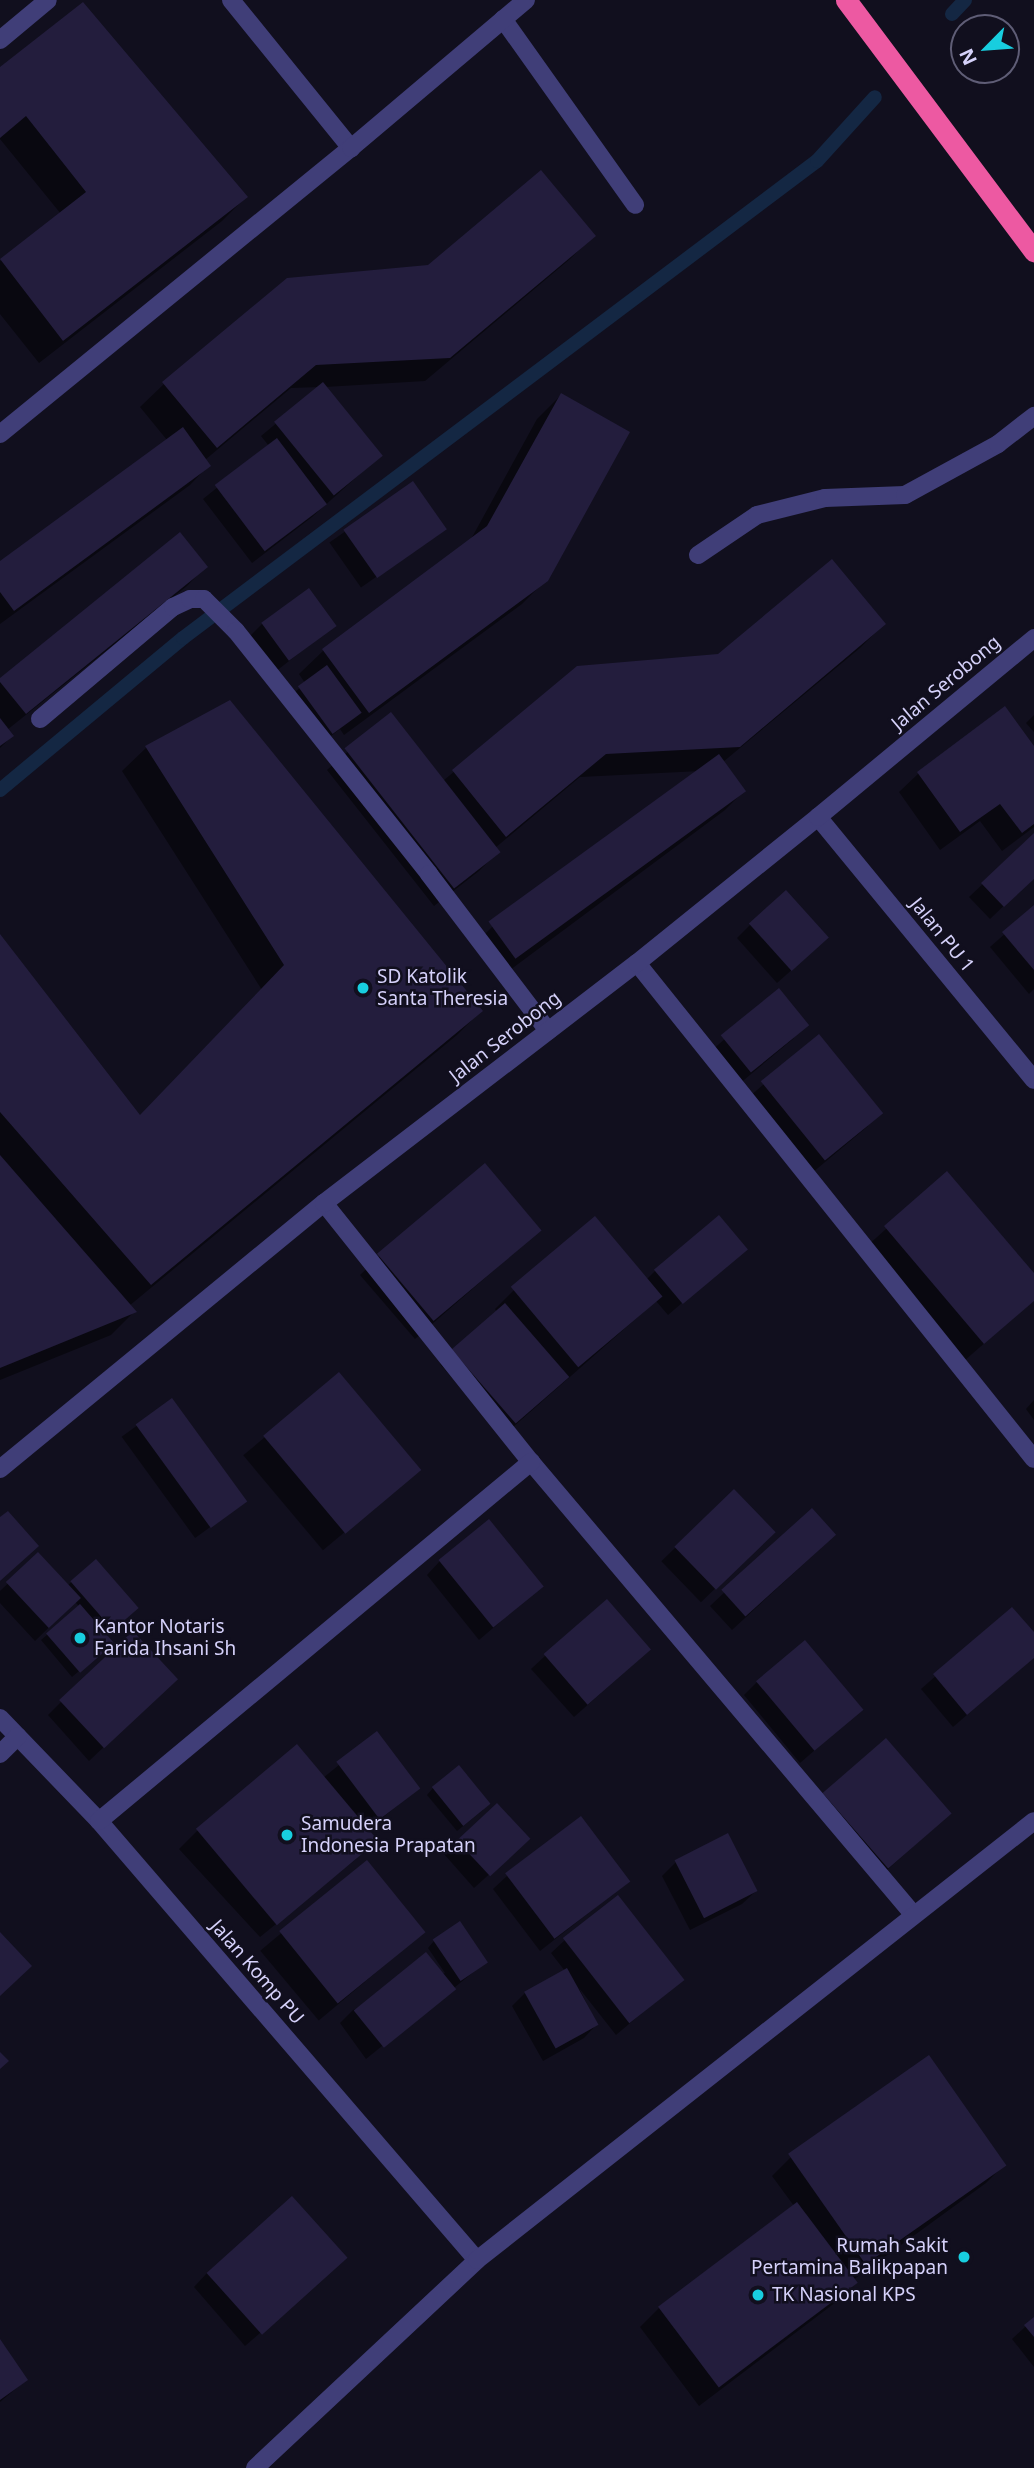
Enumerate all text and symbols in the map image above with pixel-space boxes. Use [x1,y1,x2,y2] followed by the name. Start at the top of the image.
[950,14,1020,84] north arrow
[953,45,983,70] text: N
[887,631,1005,735] street label: Jalan Serobong
[905,893,979,977] street label: Jalan PU 1
[377,966,508,1010] place label: SD Katolik Santa Theresia
[355,980,371,996] marker: SD Katolik Santa Theresia
[445,987,565,1087] street label: Jalan Serobong
[94,1616,236,1660] place label: Kantor Notaris Farida Ihsani Sh
[72,1630,88,1646] marker: Kantor Notaris Farida Ihsani Sh
[301,1813,476,1857] place label: Samudera Indonesia Prapatan
[279,1827,295,1843] marker: Samudera Indonesia Prapatan
[205,1915,309,2029] street label: Jalan Komp PU
[751,2235,948,2279] place label: Rumah Sakit Pertamina Balikpapan
[954,2247,974,2267] marker: Rumah Sakit Pertamina Balikpapan
[772,2284,916,2306] place label: TK Nasional KPS
[750,2287,766,2303] marker: TK Nasional KPS

